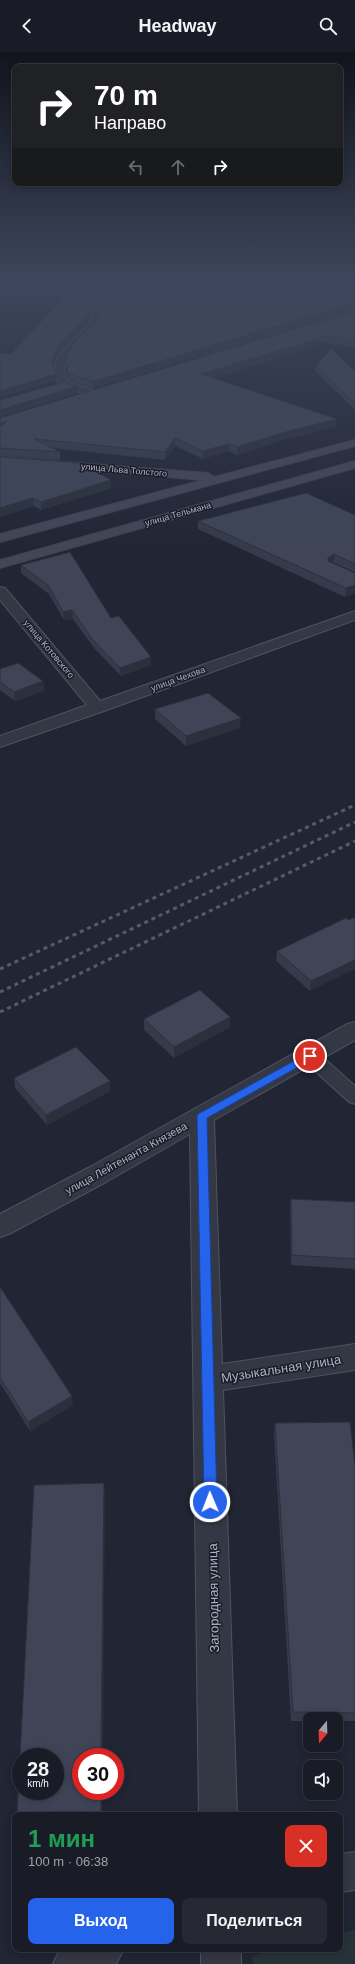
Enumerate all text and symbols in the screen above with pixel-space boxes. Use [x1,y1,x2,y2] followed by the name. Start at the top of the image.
[16,15,38,37] icon: back
[317,15,339,37] icon: search
[138,16,217,36] text: Headway
[28,80,80,132] icon: right
[94,80,158,111] text: 70 m
[94,113,166,133] text: Направо
[125,156,147,178] icon: left
[167,156,189,178] icon: ahead
[209,156,231,178] icon: right
[80,461,168,479] street label: улица Льва Толстого
[144,500,212,528] street label: улица Тельмана
[22,618,76,680] street label: улица Котовского
[149,665,207,693] street label: улица Чехова
[293,1039,327,1073] pin
[299,1045,321,1067] icon: arrive
[63,1119,190,1197] street label: улица Лейтенанта Князева
[220,1351,343,1385] street label: Музыкальная улица
[189,1481,231,1523] position arrow
[205,1542,222,1653] street label: Загородная улица
[303,1712,343,1752] north arrow
[303,1712,343,1800] map controls
[72,1748,124,1800] speed limit sign: 30
[27,1758,49,1780] text: 28
[303,1760,343,1800] button: sound
[27,1778,49,1789] text: km/h
[28,1825,95,1852] text: 1 мин
[285,1825,327,1867] button: close
[28,1854,108,1869] text: 100 m · 06:38
[28,1898,174,1944] button: Выход
[182,1898,327,1944] button: Поделиться

